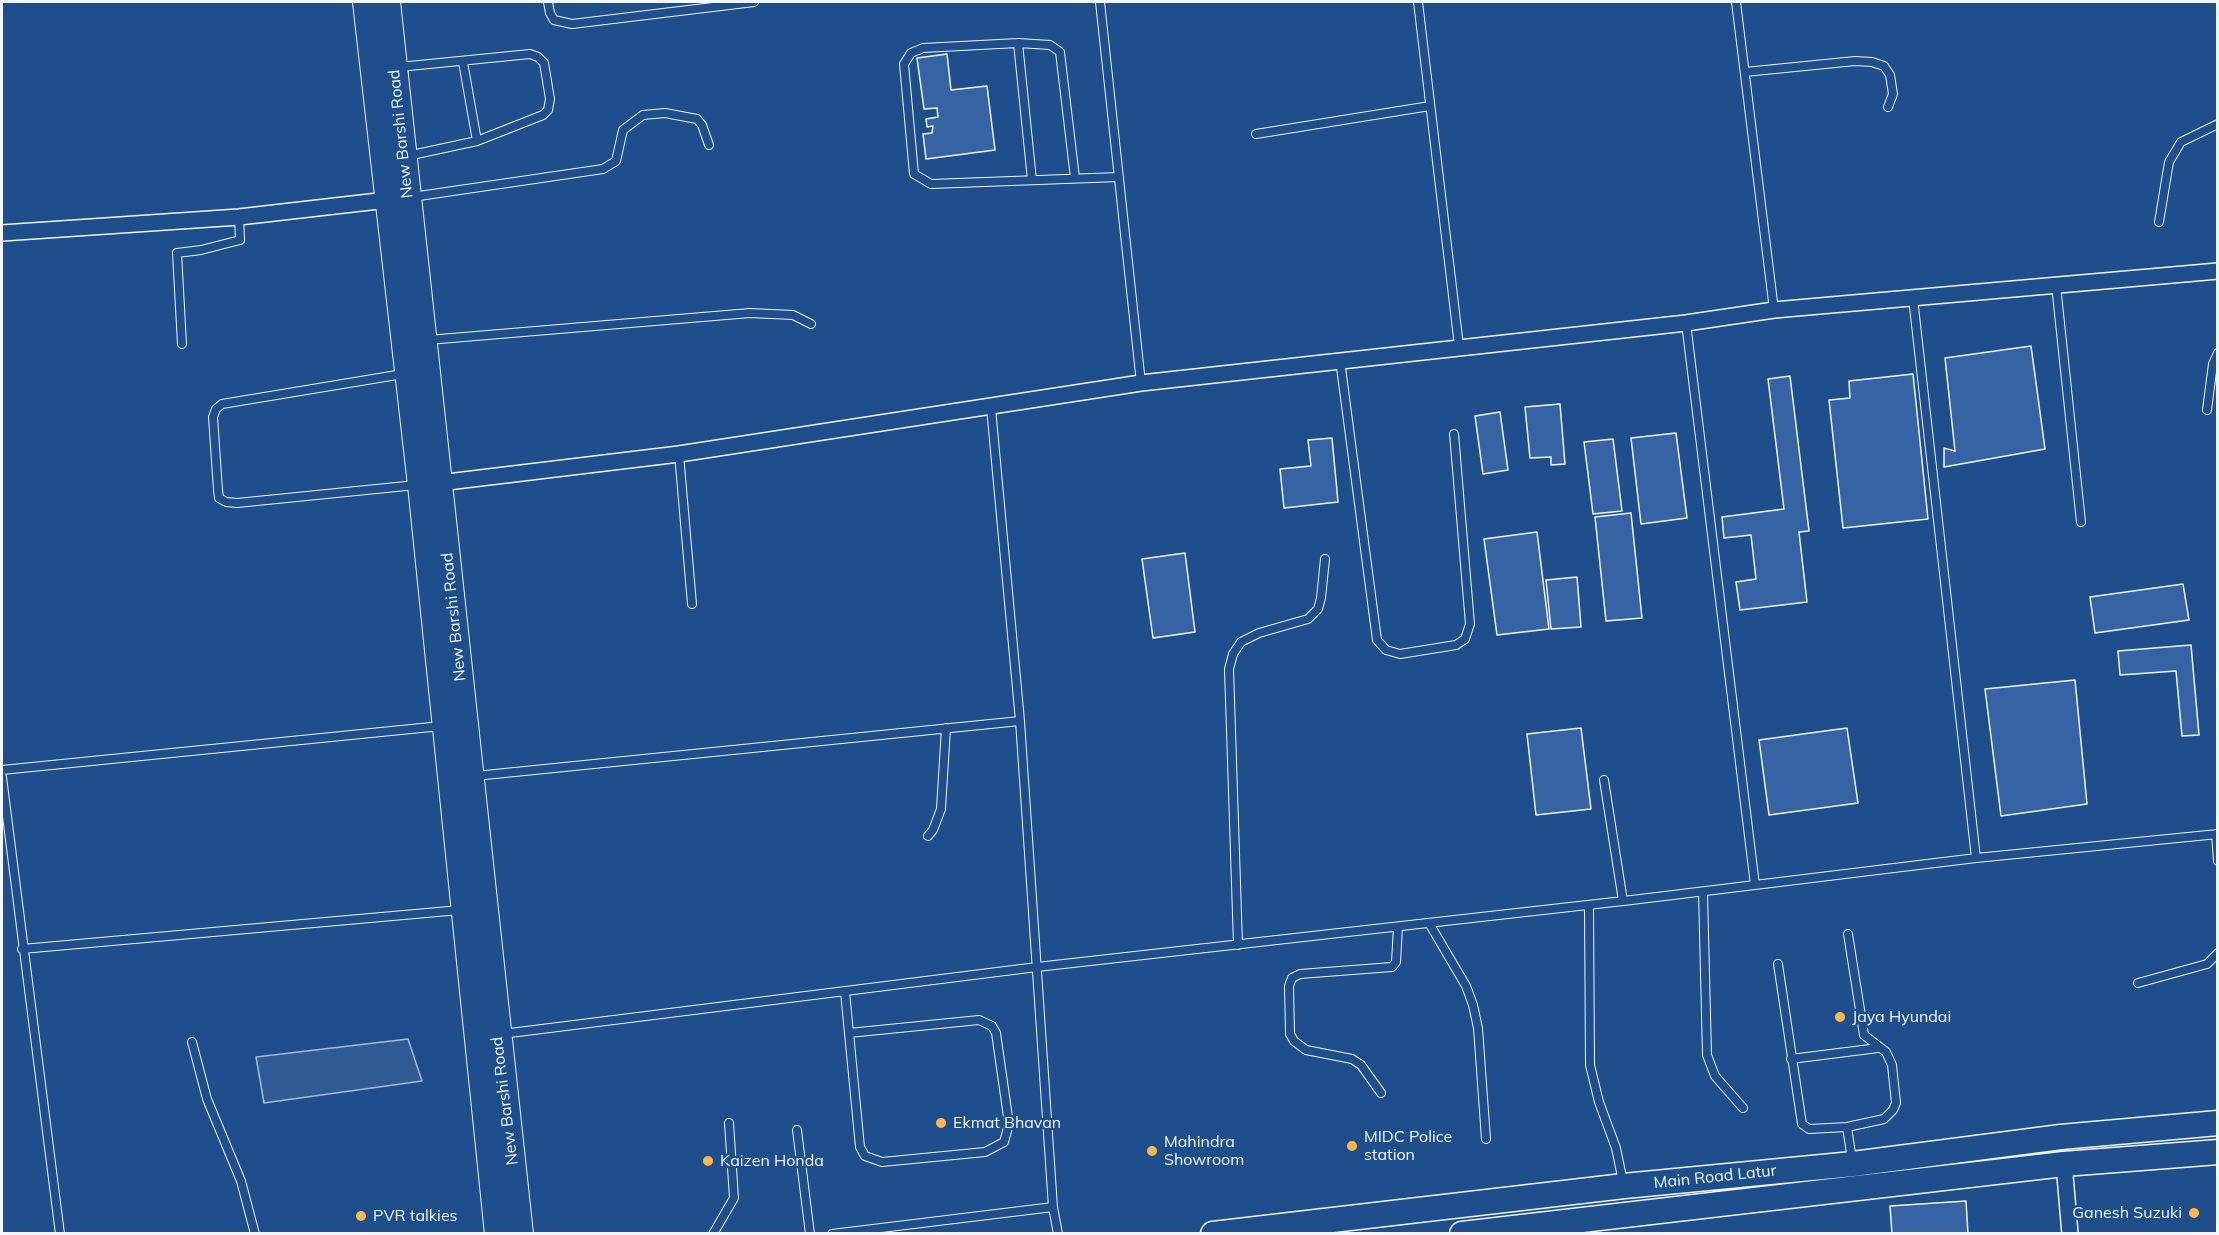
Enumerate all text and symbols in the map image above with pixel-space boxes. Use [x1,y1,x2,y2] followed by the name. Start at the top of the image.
[385,69,417,199] street label: New Barshi Road
[438,552,470,682] street label: New Barshi Road
[1852,1007,1951,1027] place label: Jaya Hyundai
[1833,1010,1847,1024] marker: Jaya Hyundai
[488,1036,522,1166] street label: New Barshi Road
[953,1113,1061,1133] place label: Ekmat Bhavan
[934,1116,948,1130] marker: Ekmat Bhavan
[1364,1127,1452,1165] place label: MIDC Police station
[1164,1132,1244,1170] place label: Mahindra Showroom
[1345,1139,1359,1153] marker: MIDC Police station
[1145,1144,1159,1158] marker: Mahindra Showroom
[720,1151,824,1171] place label: Kaizen Honda
[701,1154,715,1168] marker: Kaizen Honda
[1653,1161,1777,1193] street label: Main Road Latur
[2072,1203,2182,1223] place label: Ganesh Suzuki
[373,1206,458,1226] place label: PVR talkies
[2187,1206,2201,1220] marker: Ganesh Suzuki
[354,1209,368,1223] marker: PVR talkies

